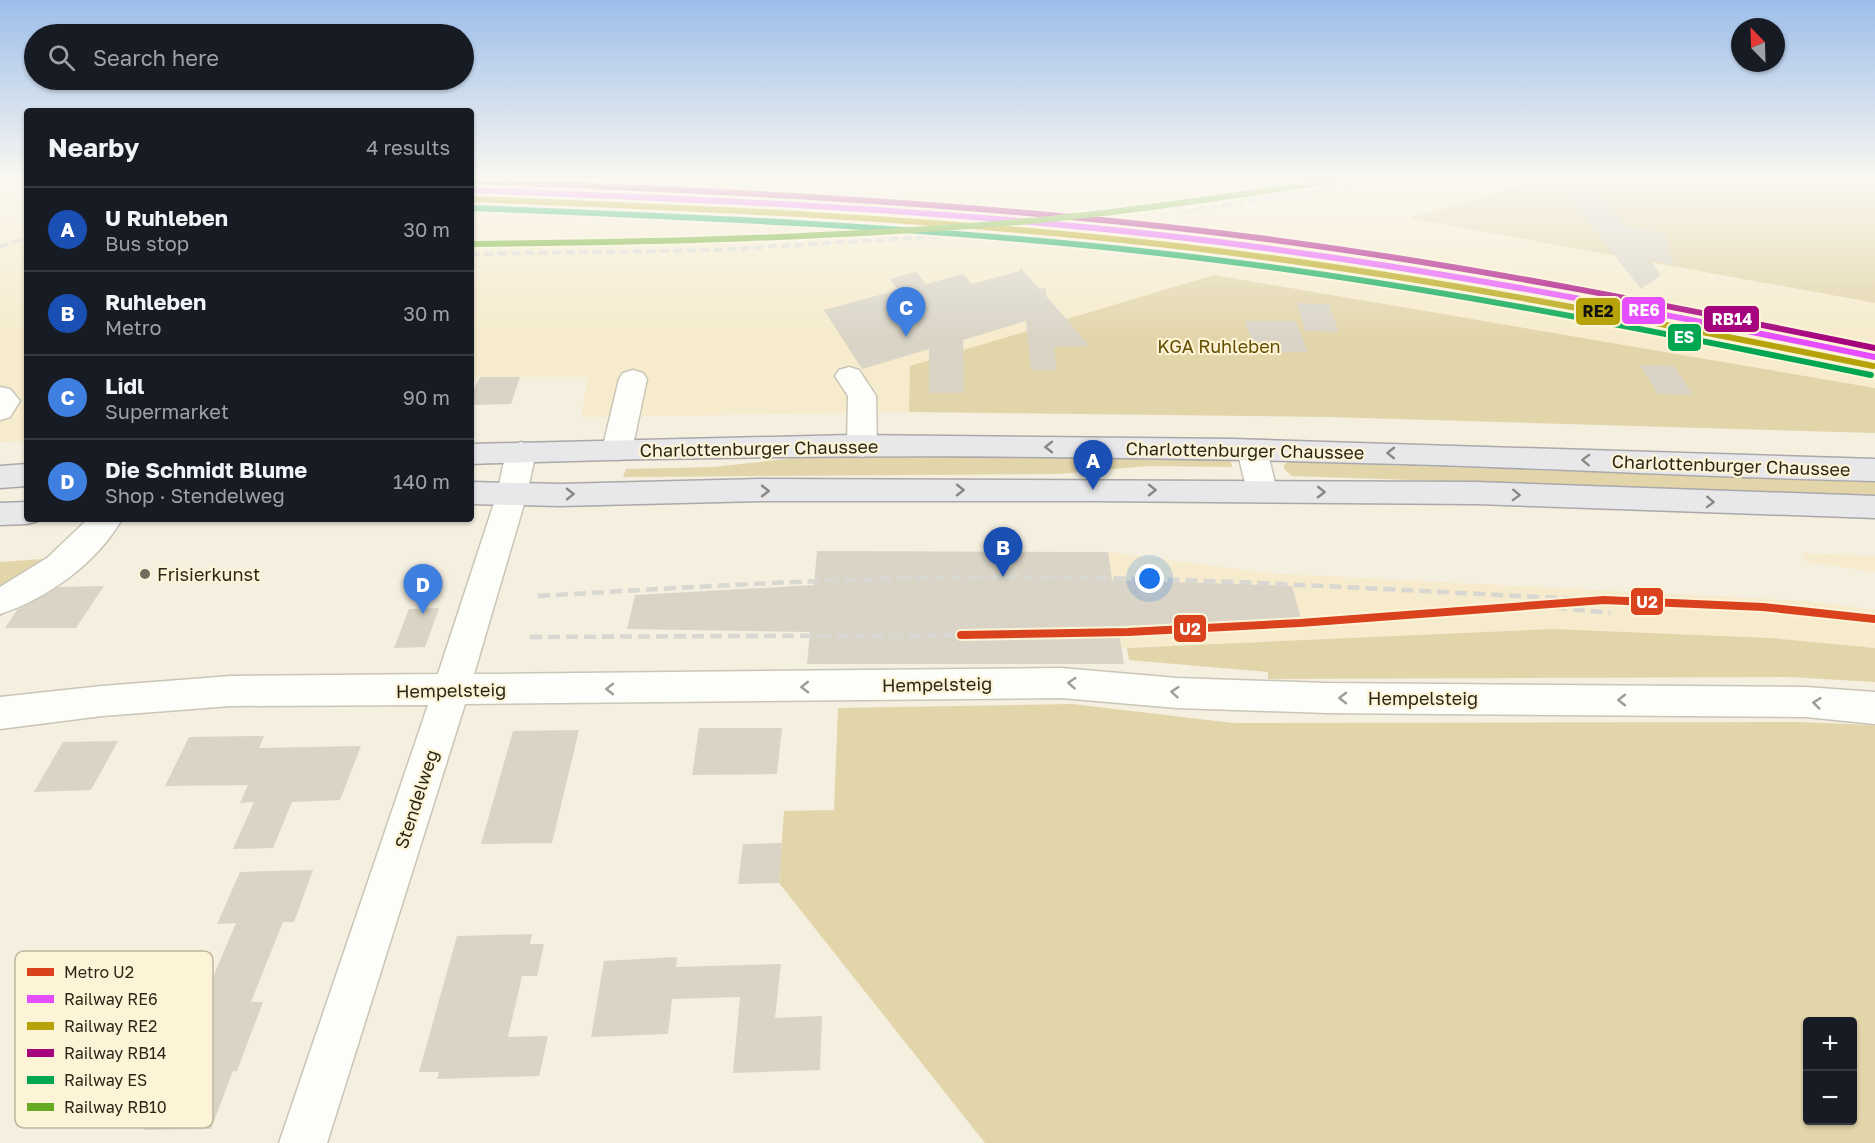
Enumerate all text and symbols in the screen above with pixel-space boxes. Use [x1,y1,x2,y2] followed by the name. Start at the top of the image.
[1731,18,1785,72] north arrow
[24,24,474,90] search box
[45,41,78,74] icon: search
[93,44,219,71] text: Search here
[48,132,139,163] text: Nearby
[366,135,450,159] text: 4 results
[105,204,228,231] text: U Ruhleben
[60,217,75,241] text: A
[403,217,450,241] text: 30 m
[105,231,189,255] text: Bus stop
[105,288,206,315] text: Ruhleben
[886,288,926,337] pin: C
[1621,296,1666,325] line badge: RE6
[1575,297,1621,326] line badge: RE2
[1628,300,1660,320] text: RE6
[60,301,75,325] text: B
[403,301,450,325] text: 30 m
[1583,301,1614,321] text: RE2
[1703,305,1760,333] line badge: RB14
[1712,309,1752,329] text: RB14
[105,315,161,339] text: Metro
[1667,323,1702,352] line badge: ES
[1674,327,1695,347] text: ES
[1157,335,1281,357] park label: KGA Ruhleben
[105,372,144,399] text: Lidl
[60,385,75,409] text: C
[403,385,450,409] text: 90 m
[105,399,229,423] text: Supermarket
[639,435,879,461] street label: Charlottenburger Chaussee
[1125,437,1365,463] street label: Charlottenburger Chaussee
[1074,440,1112,490] pin: A
[1044,441,1053,453] one-way arrow
[1386,447,1395,460] one-way arrow
[1611,450,1851,480] street label: Charlottenburger Chaussee
[1581,453,1590,466] one-way arrow
[105,456,307,483] text: Die Schmidt Blume
[60,469,75,493] text: D
[393,469,450,493] text: 140 m
[105,483,285,507] text: Shop · Stendelweg
[761,484,770,497] one-way arrow
[956,484,965,496] one-way arrow
[1147,484,1156,496] one-way arrow
[1316,486,1325,498] one-way arrow
[566,488,575,501] one-way arrow
[1511,488,1520,501] one-way arrow
[1706,496,1715,508] one-way arrow
[984,528,1022,577] pin: B
[157,563,260,585] place label: Frisierkunst
[404,564,442,614] pin: D
[1135,564,1164,593] your location
[138,567,152,581] marker: Frisierkunst
[1630,587,1664,616] line badge: U2
[1636,592,1658,612] text: U2
[1173,614,1207,643] line badge: U2
[1179,619,1201,639] text: U2
[882,672,992,696] street label: Hempelsteig
[1067,677,1076,690] one-way arrow
[396,678,506,702] street label: Hempelsteig
[800,680,809,693] one-way arrow
[605,683,614,695] one-way arrow
[1170,686,1179,699] one-way arrow
[1368,687,1478,709] street label: Hempelsteig
[1338,692,1347,704] one-way arrow
[1617,694,1626,706] one-way arrow
[1812,697,1821,710] one-way arrow
[390,747,442,851] street label: Stendelweg
[15,951,213,1128] legend
[64,962,134,982] text: Metro U2
[64,989,158,1009] text: Railway RE6
[64,1016,157,1036] text: Railway RE2
[1803,1017,1857,1125] map controls
[1803,1017,1857,1071] button: +
[64,1043,166,1063] text: Railway RB14
[64,1070,147,1090] text: Railway ES
[1803,1071,1857,1125] button: −
[64,1097,167,1117] text: Railway RB10

